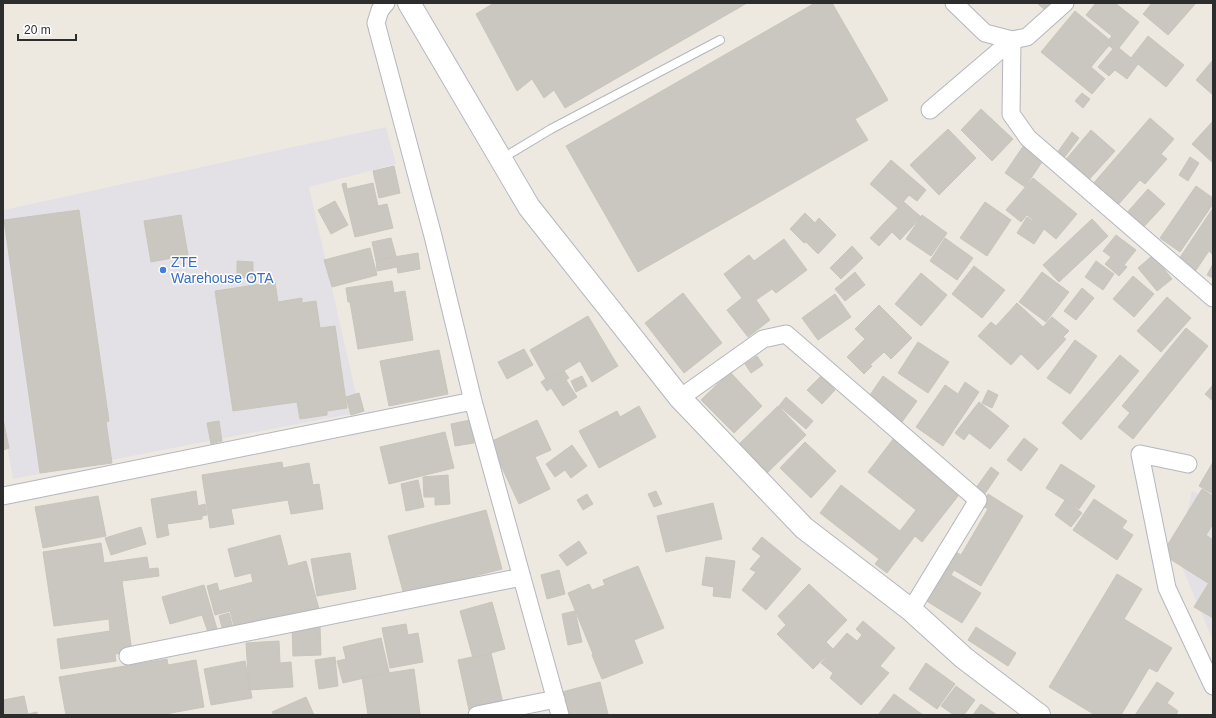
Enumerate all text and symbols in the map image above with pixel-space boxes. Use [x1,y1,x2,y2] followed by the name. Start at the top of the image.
[18,16,76,42] scale bar
[24,23,51,37] text: 20 m
[171,254,274,286] place label: ZTE Warehouse OTA
[158,265,168,275] marker: ZTE Warehouse OTA

